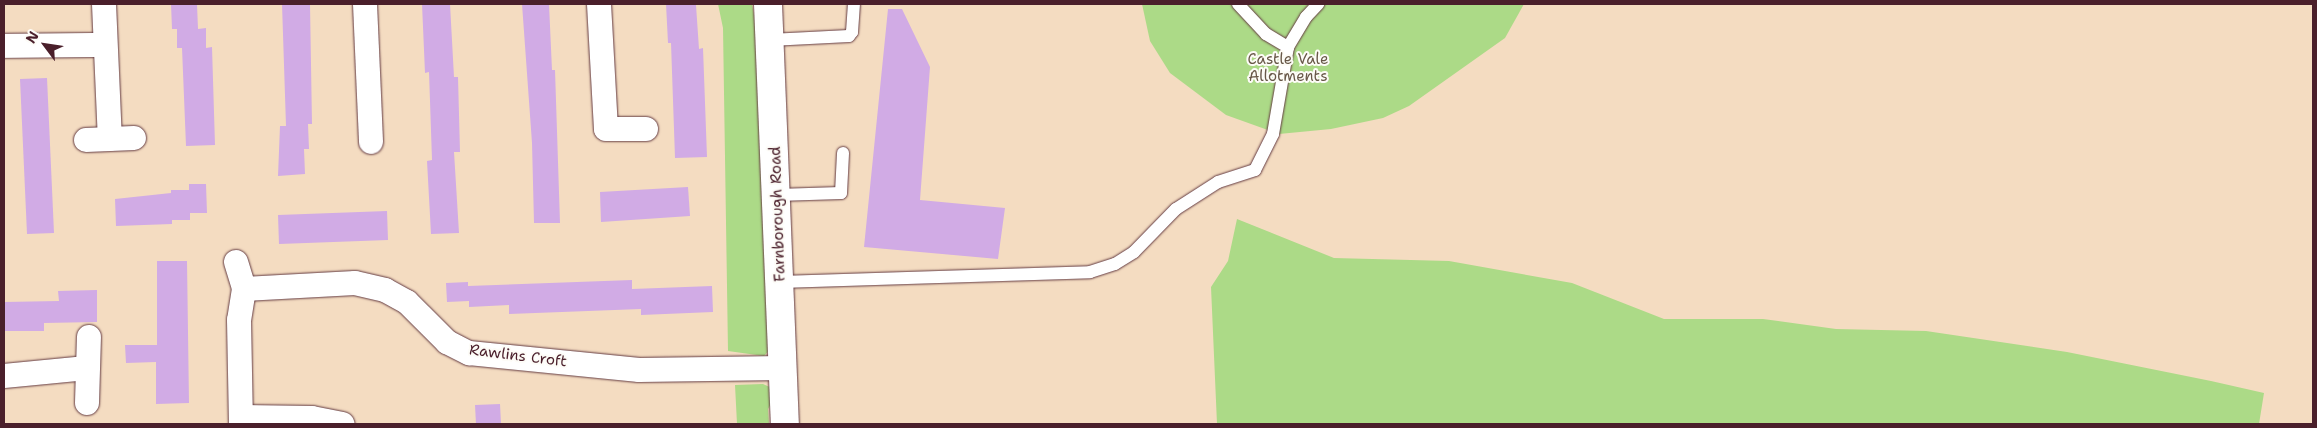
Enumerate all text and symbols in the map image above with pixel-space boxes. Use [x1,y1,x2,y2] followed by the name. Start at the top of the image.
[20,20,70,70] north arrow
[22,28,43,47] text: N
[1248,50,1328,85] park label: Castle Vale Allotments
[767,146,789,282] street label: Farnborough Road
[468,341,568,371] street label: Rawlins Croft

